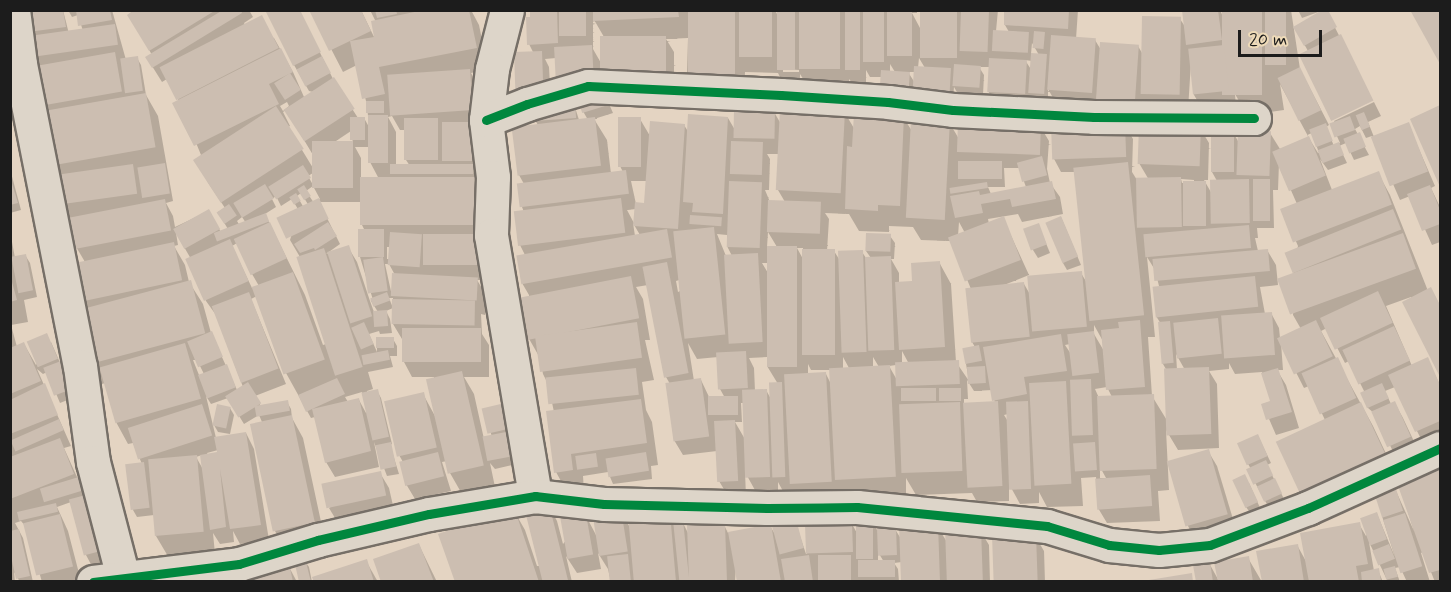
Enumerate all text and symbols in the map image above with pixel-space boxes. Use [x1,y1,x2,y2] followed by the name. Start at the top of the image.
[1241,18,1325,56] scale bar
[1249,28,1287,52] text: 20 m

